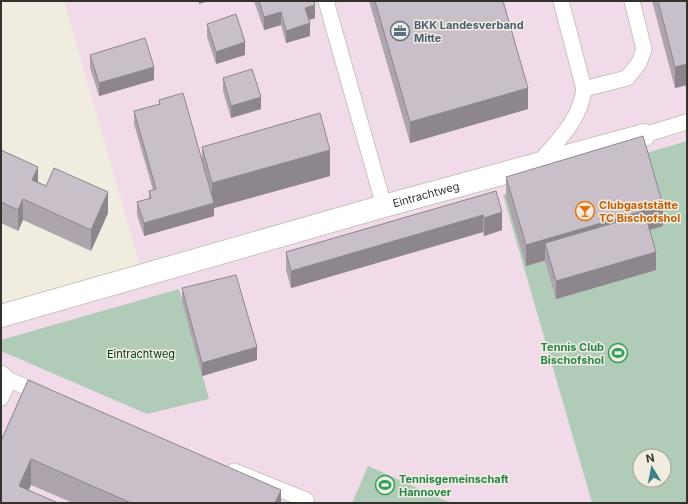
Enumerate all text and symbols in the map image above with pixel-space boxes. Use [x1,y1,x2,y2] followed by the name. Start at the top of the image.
[414,18,524,45] place label: BKK Landesverband Mitte
[389,20,411,42] office icon: BKK Landesverband Mitte
[391,179,461,210] street label: Eintrachtweg
[599,198,680,225] place label: Clubgaststätte TC Bischofshol
[574,200,596,222] bar icon: Clubgaststätte TC Bischofshol
[541,340,604,367] place label: Tennis Club Bischofshol
[607,342,629,364] sports icon: Tennis Club Bischofshol
[107,347,175,361] park label: Eintrachtweg
[632,448,672,488] north arrow
[645,451,656,466] text: N
[399,472,509,499] place label: Tennisgemeinschaft Hannover
[374,474,396,496] sports icon: Tennisgemeinschaft Hannover

